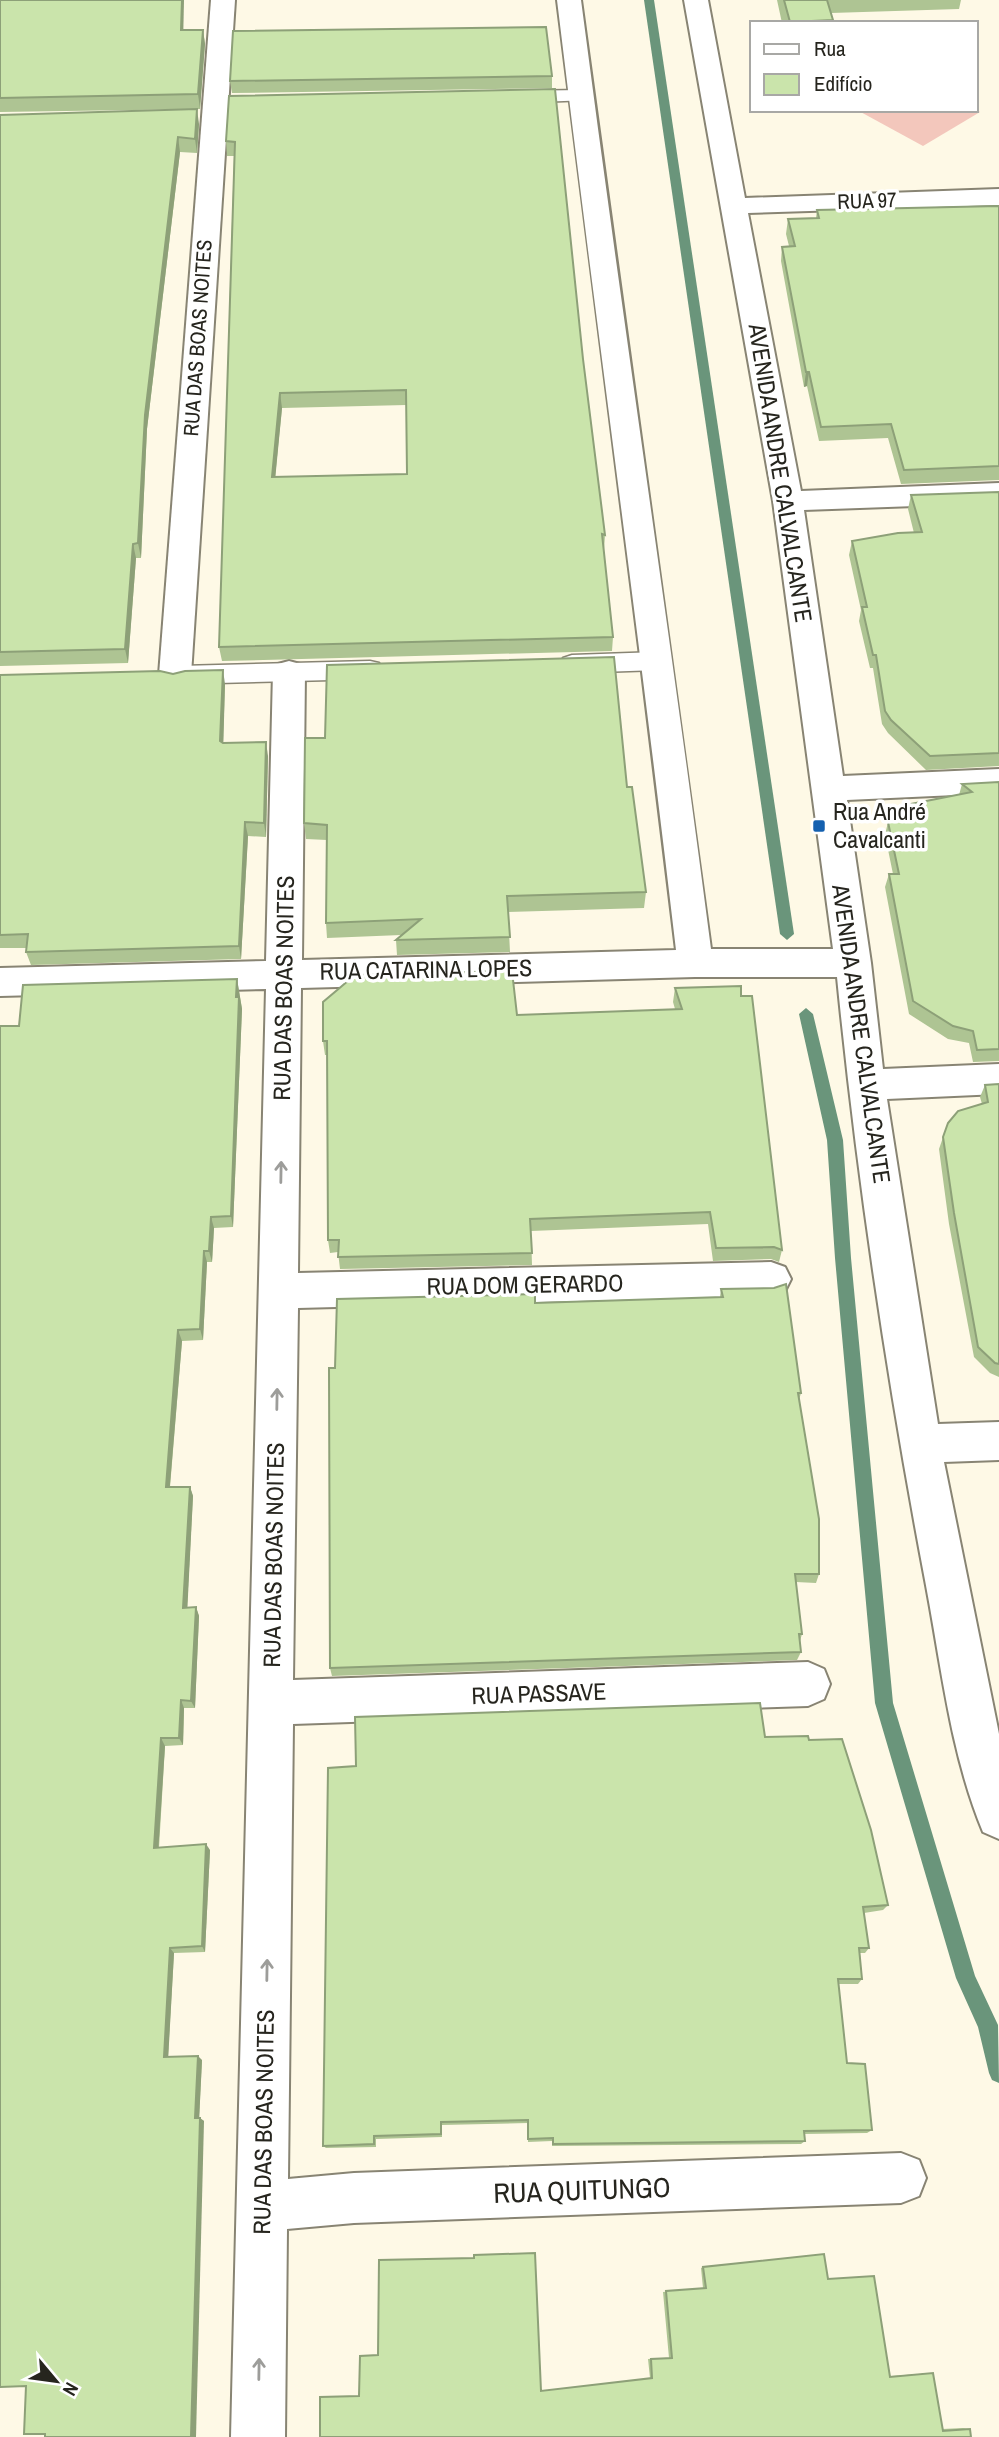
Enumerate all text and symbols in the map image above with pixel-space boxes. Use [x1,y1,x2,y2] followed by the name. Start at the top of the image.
[750,21,978,112] legend
[814,34,846,63] text: Rua
[814,69,872,98] text: Edifício
[837,185,897,216] street label: RUA 97
[176,239,219,437] street label: RUA DAS BOAS NOITES
[741,320,820,624] street label: AVENIDA ANDRE CALVALCANTE
[833,795,926,855] place label: Rua André Cavalcanti
[811,818,827,834] marker: Rua André Cavalcanti
[265,875,301,1101] street label: RUA DAS BOAS NOITES
[825,881,899,1186] street label: AVENIDA ANDRE CALVALCANTE
[319,951,533,987] street label: RUA CATARINA LOPES
[274,1161,288,1184] one-way arrow
[426,1266,624,1302] street label: RUA DOM GERARDO
[270,1388,284,1411] one-way arrow
[255,1442,291,1668] street label: RUA DAS BOAS NOITES
[471,1675,607,1711] street label: RUA PASSAVE
[260,1959,273,1982] one-way arrow
[245,2009,281,2235] street label: RUA DAS BOAS NOITES
[493,2168,671,2212] street label: RUA QUITUNGO
[21,2346,91,2416] north arrow
[253,2358,266,2381] one-way arrow
[57,2378,85,2400] text: N

